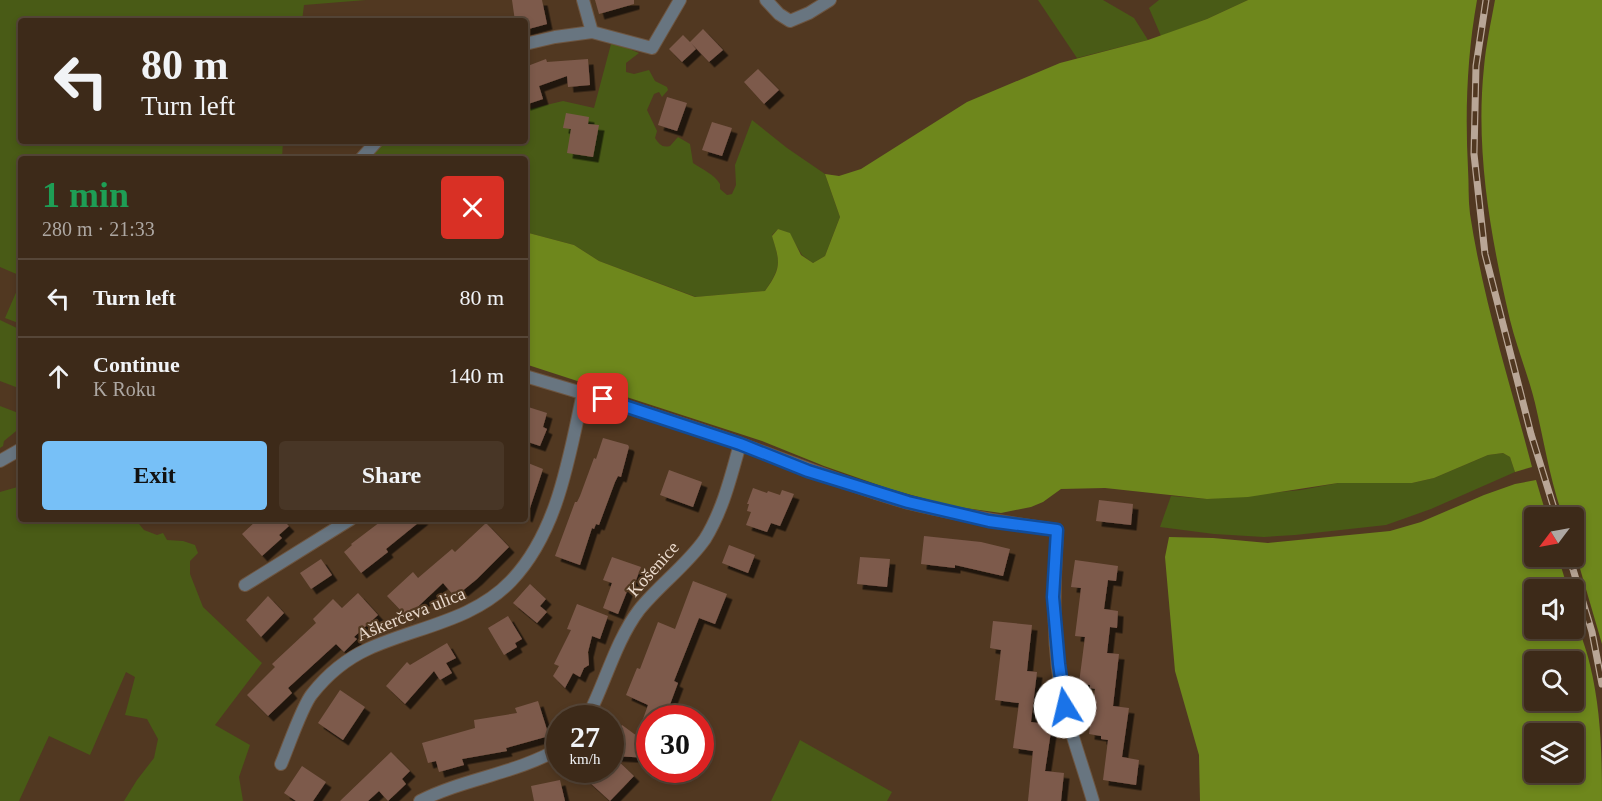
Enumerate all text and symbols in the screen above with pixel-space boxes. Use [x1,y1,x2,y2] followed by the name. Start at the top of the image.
[42,42,120,120] icon: left
[141,42,229,88] text: 80 m
[141,91,235,121] text: Turn left
[42,175,129,215] text: 1 min
[441,176,504,239] button: close
[42,218,155,240] text: 280 m · 21:33
[42,282,75,315] icon: left
[93,285,176,310] text: Turn left
[459,285,504,310] text: 80 m
[93,352,180,377] text: Continue
[42,360,75,393] icon: ahead
[448,363,504,388] text: 140 m
[577,373,628,424] pin
[93,378,156,400] text: K Roku
[586,382,619,415] icon: arrive
[42,441,267,510] button: Exit
[279,441,504,510] button: Share
[1524,507,1584,567] north arrow
[1524,507,1584,783] map controls
[623,537,683,601] street label: Košenice
[1524,579,1584,639] button: sound
[354,583,468,645] street label: Aškerčeva ulica
[1524,651,1584,711] button: search
[1033,675,1097,739] position arrow
[636,705,714,783] speed limit sign: 30
[570,720,600,753] text: 27
[1524,723,1584,783] button: layers
[570,751,600,767] text: km/h

